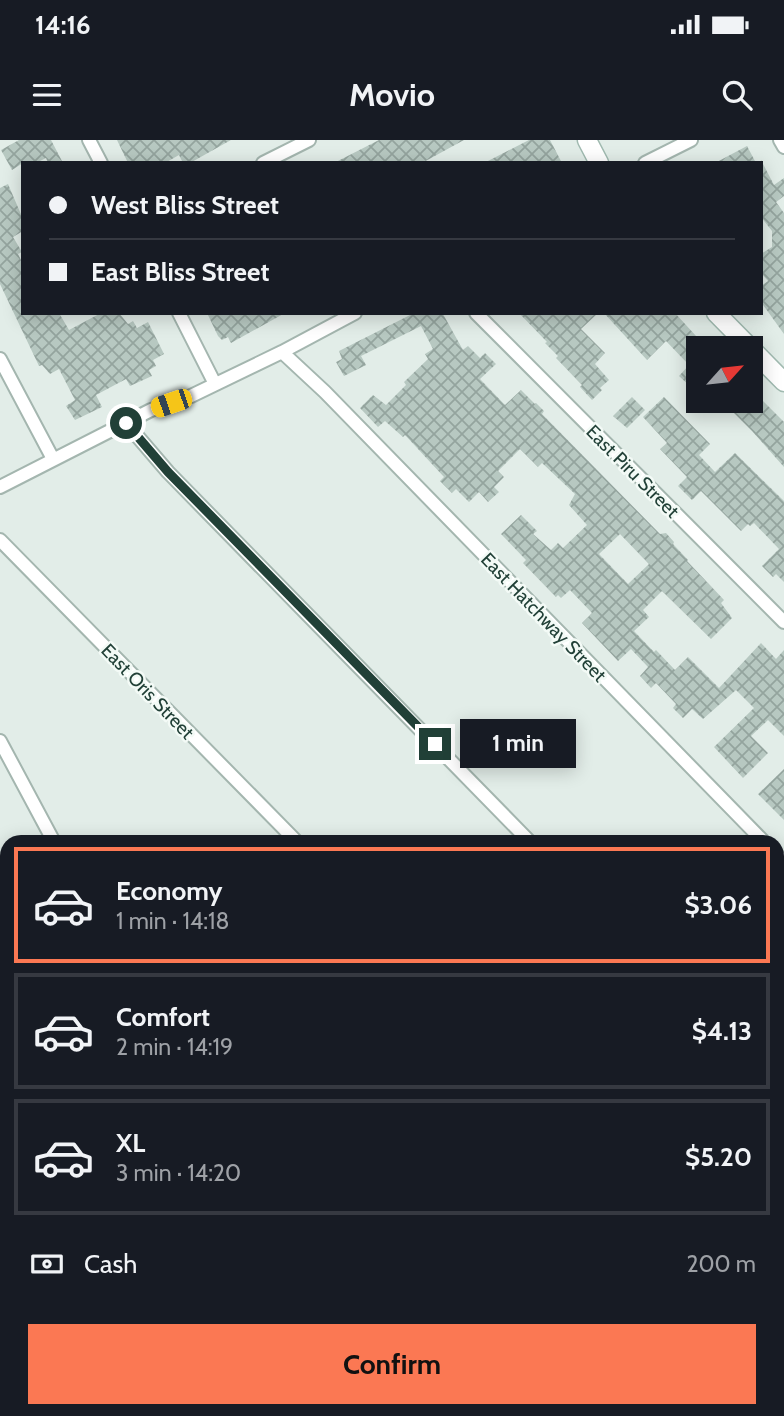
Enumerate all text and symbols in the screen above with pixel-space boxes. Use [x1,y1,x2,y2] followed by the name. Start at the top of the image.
[35,9,91,41] text: 14:16
[349,75,435,114] text: Movio
[28,76,66,114] icon: menu
[718,76,756,114] icon: search
[91,189,279,221] text: West Bliss Street
[91,256,269,288] text: East Bliss Street
[686,336,763,413] north arrow
[686,336,763,413] map controls
[148,386,195,420] car
[110,407,142,439] route start
[581,420,684,523] street label: East Piru Street
[476,548,612,687] street label: East Hatchway Street
[96,639,199,744] street label: East Oris Street
[460,720,575,768] callout: 1 min
[419,728,451,760] route end
[492,729,544,757] text: 1 min
[32,874,95,937] icon: car
[116,875,222,907] text: Economy
[684,889,752,921] text: $3.06
[116,907,229,935] text: 1 min · 14:18
[32,1000,95,1063] icon: car
[116,1001,210,1033] text: Comfort
[692,1015,752,1047] text: $4.13
[116,1033,233,1061] text: 2 min · 14:19
[32,1126,95,1189] icon: car
[116,1127,145,1159] text: XL
[685,1141,752,1173] text: $5.20
[116,1159,241,1187] text: 3 min · 14:20
[28,1245,66,1283] icon: cash
[84,1248,137,1280] text: Cash
[686,1250,756,1278] text: 200 m
[28,1324,756,1404] button: Confirm

